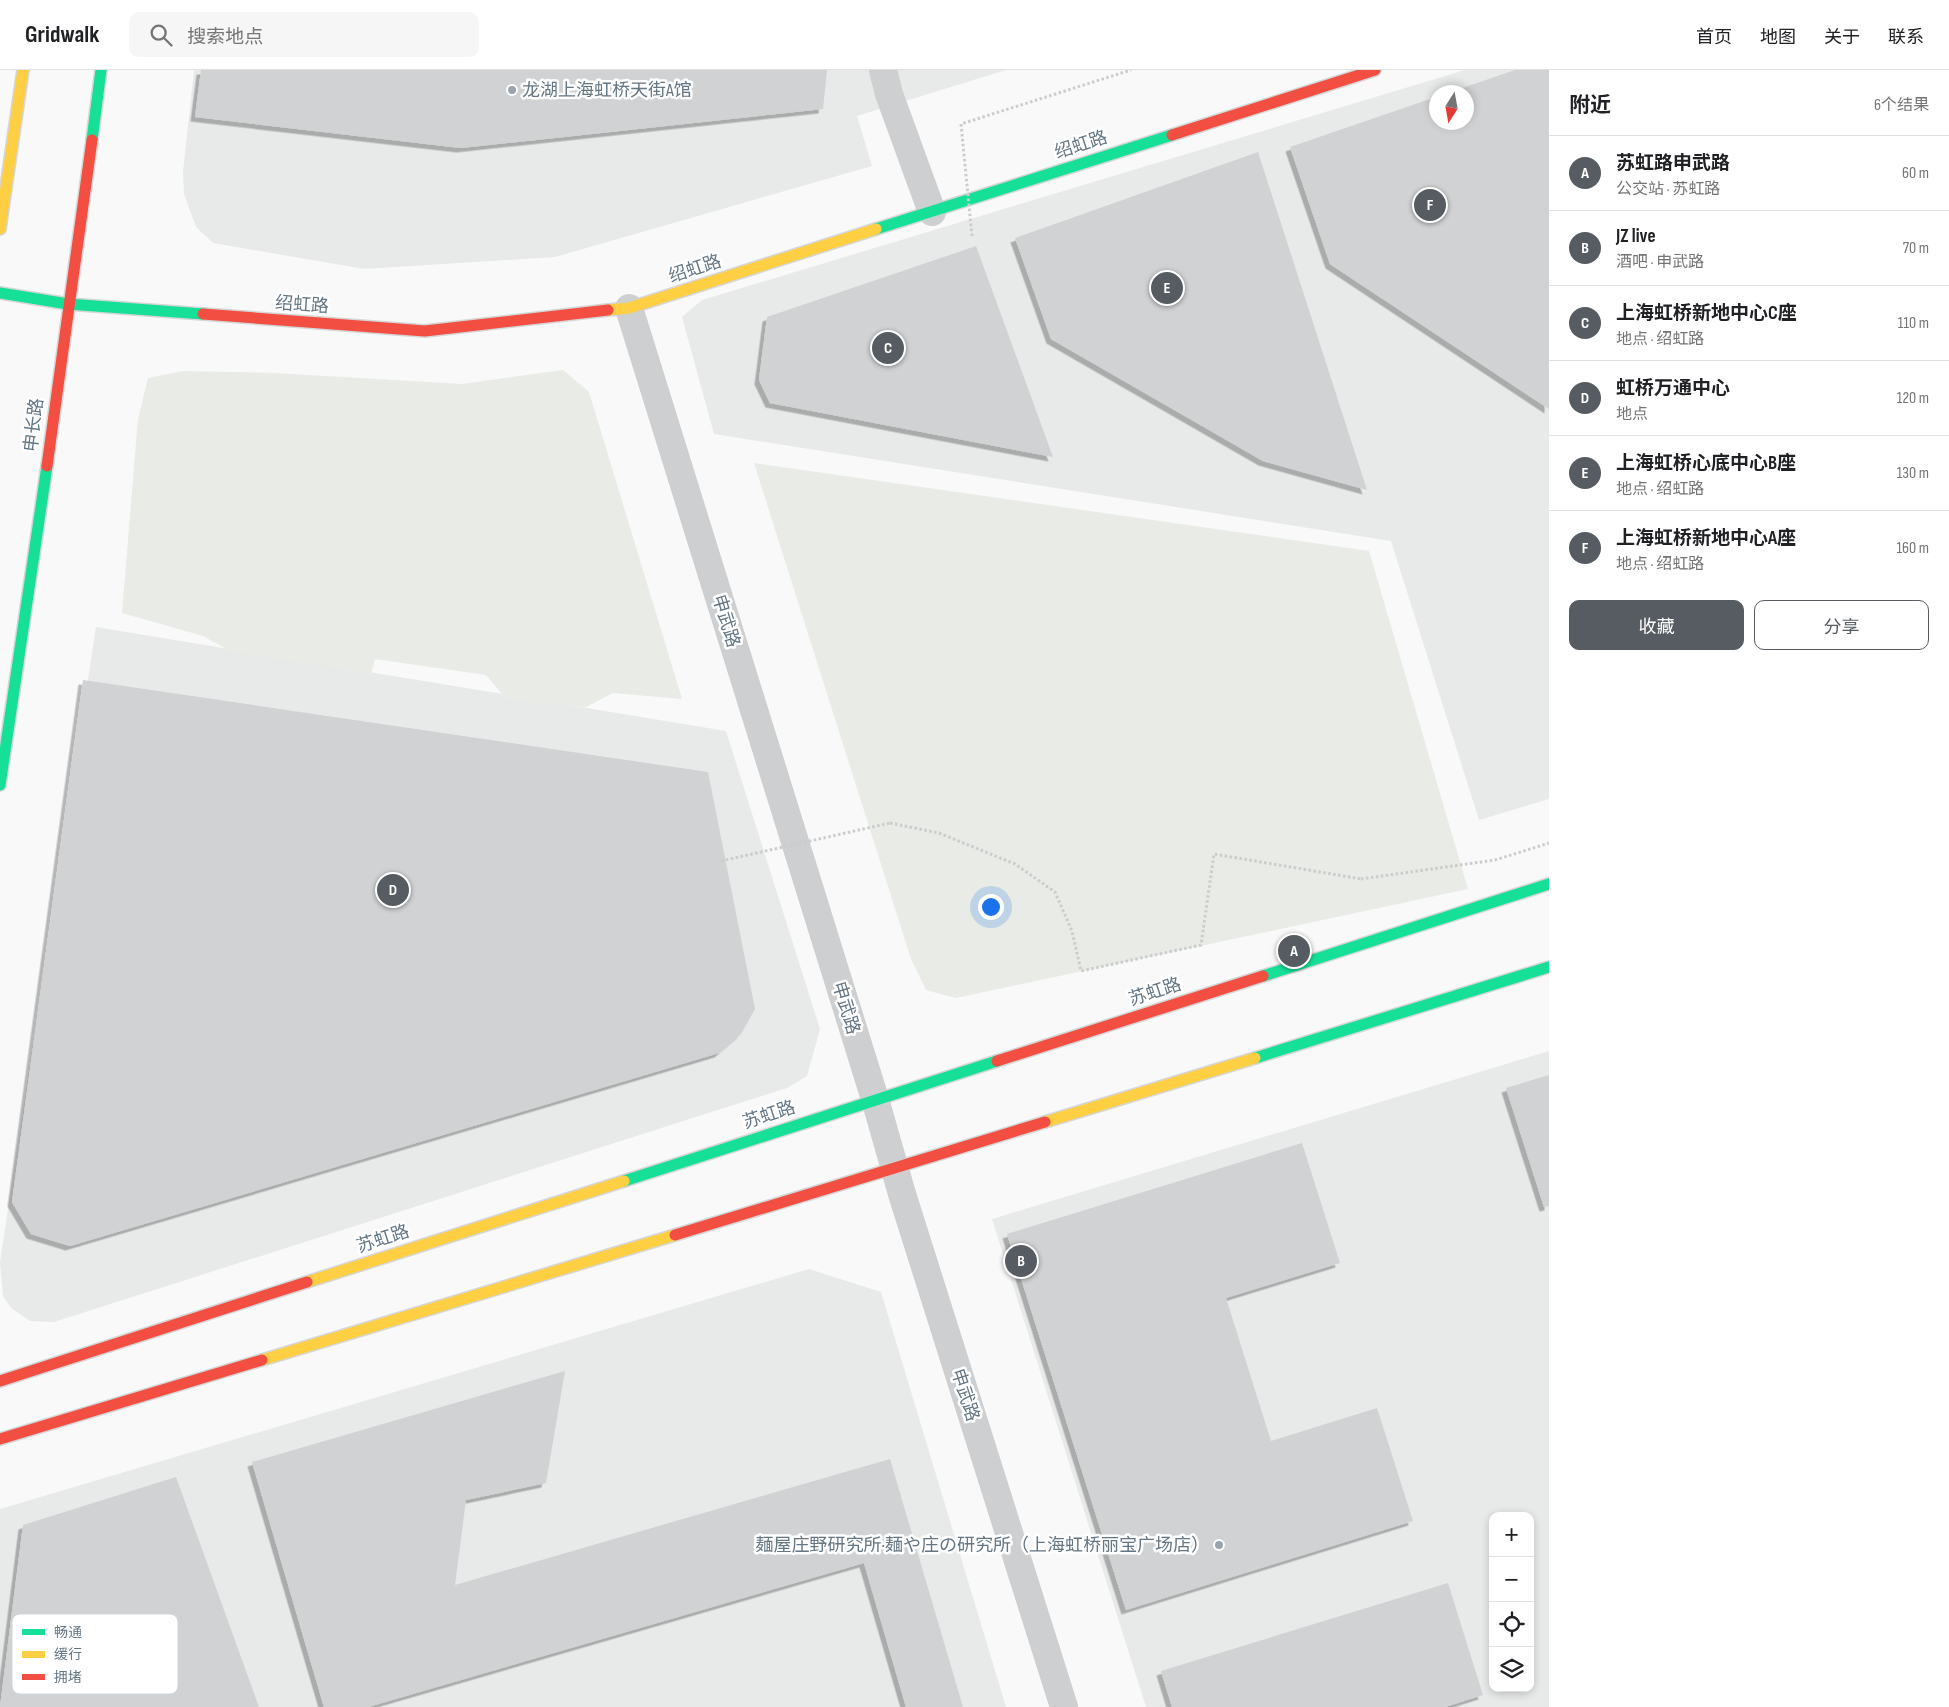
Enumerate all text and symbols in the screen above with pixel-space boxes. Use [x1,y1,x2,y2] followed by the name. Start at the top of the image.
[129,12,479,57] search box
[25,20,99,49] text: Gridwalk
[147,21,175,49] icon: search
[187,26,263,49] text: 搜索地点
[1696,27,1732,48] text: 首页
[1760,27,1796,48] text: 地图
[1824,27,1860,48] text: 关于
[1888,27,1924,48] text: 联系
[522,80,692,101] place label: 龙湖上海虹桥天街A馆
[506,84,518,96] marker: 龙湖上海虹桥天街A馆
[1429,85,1474,130] north arrow
[1569,93,1611,118] text: 附近
[1874,96,1929,115] text: 6个结果
[1052,127,1110,163] street label: 绍虹路
[1616,152,1730,175] text: 苏虹路申武路
[1581,164,1589,183] text: A
[1902,164,1929,183] text: 60 m
[1616,180,1720,199] text: 公交站 · 苏虹路
[1414,186,1446,224] pin: F
[1616,225,1656,248] text: JZ live
[1581,239,1589,258] text: B
[1903,239,1929,258] text: 70 m
[666,251,724,287] street label: 绍虹路
[1616,253,1704,272] text: 酒吧 · 申武路
[1151,269,1183,307] pin: E
[274,293,330,317] street label: 绍虹路
[1616,302,1797,325] text: 上海虹桥新地中心C座
[1581,314,1589,333] text: C
[1898,314,1929,333] text: 110 m
[872,329,904,367] pin: C
[1616,330,1704,349] text: 地点 · 绍虹路
[1616,377,1730,400] text: 虹桥万通中心
[1581,389,1589,408] text: D
[1897,389,1929,408] text: 120 m
[20,397,48,453] street label: 申长路
[1616,405,1648,424] text: 地点
[1616,452,1796,475] text: 上海虹桥心底中心B座
[1582,464,1588,483] text: E
[1897,464,1929,483] text: 130 m
[1616,480,1704,499] text: 地点 · 绍虹路
[1616,527,1796,550] text: 上海虹桥新地中心A座
[1582,539,1588,558] text: F
[1896,539,1929,558] text: 160 m
[1616,555,1704,574] text: 地点 · 绍虹路
[708,592,744,650] street label: 申武路
[1569,600,1744,650] button: 收藏
[1754,600,1929,650] button: 分享
[377,871,409,909] pin: D
[978,894,1004,920] your location
[1278,932,1310,970] pin: A
[1126,974,1184,1010] street label: 苏虹路
[828,979,864,1037] street label: 申武路
[740,1097,798,1133] street label: 苏虹路
[354,1221,412,1257] street label: 苏虹路
[1005,1242,1037,1280] pin: B
[947,1366,983,1424] street label: 申武路
[1489,1512,1534,1692] map controls
[1489,1512,1534,1557] button: +
[755,1535,1209,1556] place label: 麺屋庄野研究所·麺や庄の研究所（上海虹桥丽宝广场店）
[1213,1539,1225,1551] marker: 麺屋庄野研究所·麺や庄の研究所（上海虹桥丽宝广场店）
[1489,1557,1534,1602] button: −
[1489,1602,1534,1647] button: locate
[12,1614,178,1694] legend
[54,1624,82,1641] text: 畅通
[54,1646,82,1663] text: 缓行
[1489,1647,1534,1692] button: layers
[54,1669,82,1686] text: 拥堵

